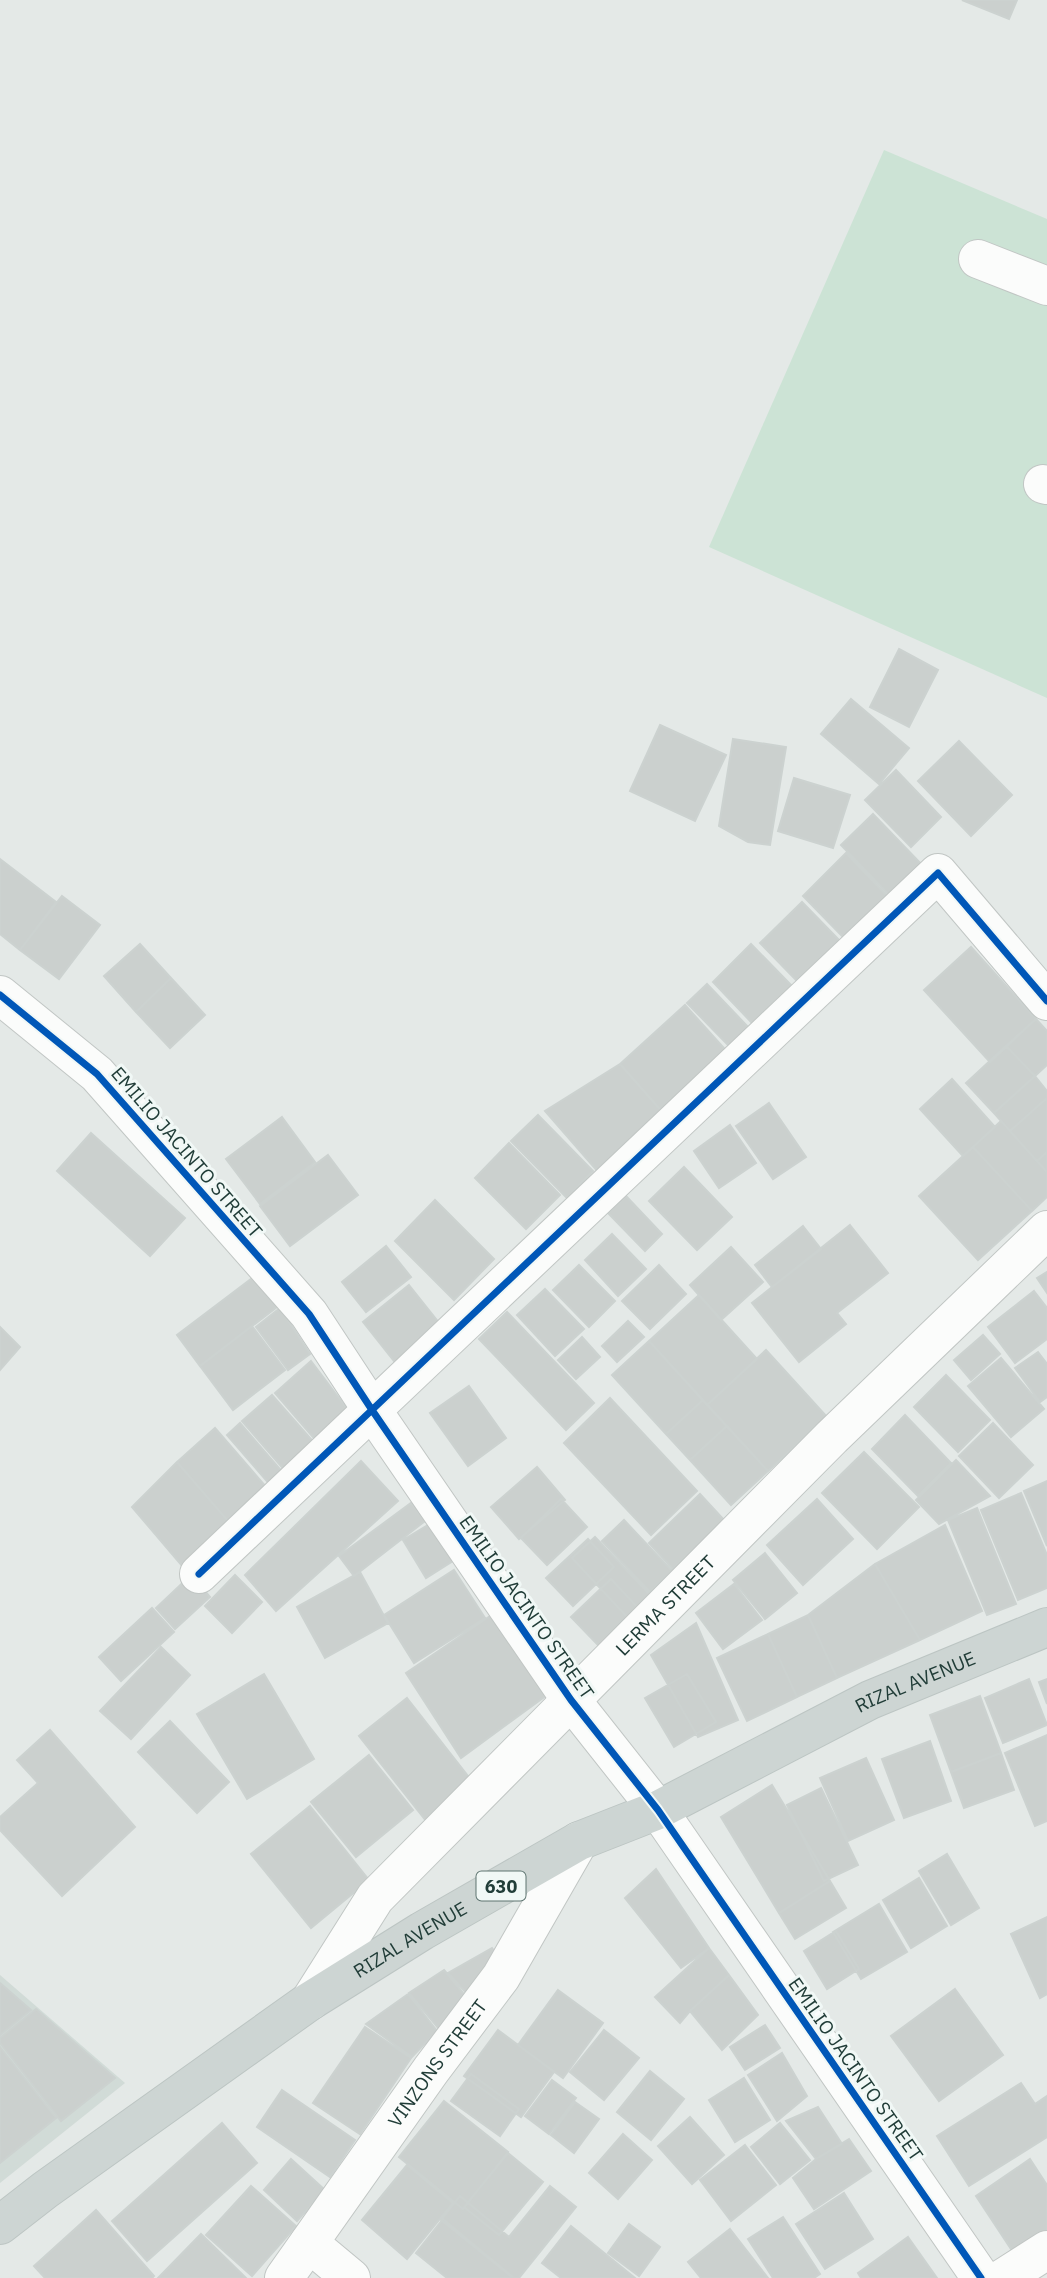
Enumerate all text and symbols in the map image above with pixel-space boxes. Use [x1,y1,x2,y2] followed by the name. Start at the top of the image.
[106,1062,268,1243] street label: EMILIO JACINTO STREET
[454,1511,600,1704] street label: EMILIO JACINTO STREET
[610,1550,720,1660] street label: LERMA STREET
[851,1646,979,1718] street label: RIZAL AVENUE
[476,1872,526,1900] road number: 630
[349,1896,471,1983] street label: RIZAL AVENUE
[783,1973,929,2166] street label: EMILIO JACINTO STREET
[383,1994,492,2132] street label: VINZONS STREET

